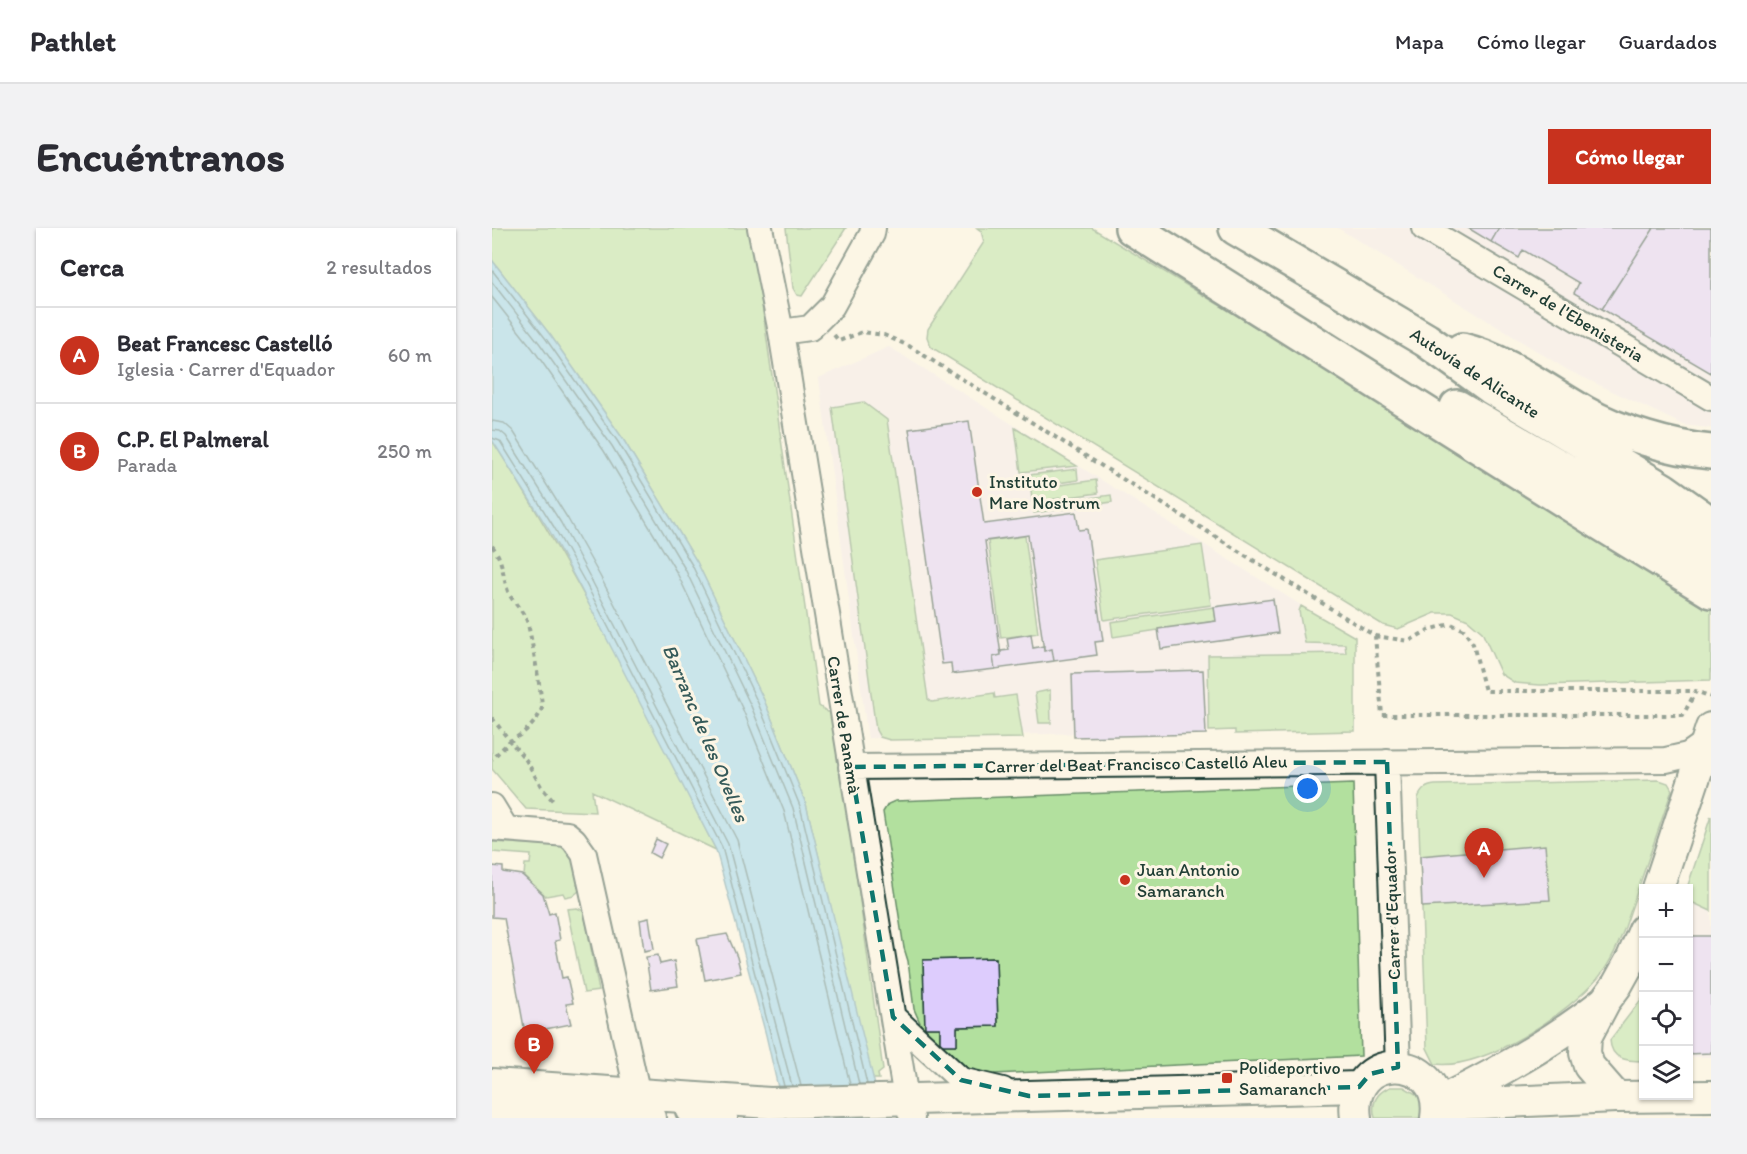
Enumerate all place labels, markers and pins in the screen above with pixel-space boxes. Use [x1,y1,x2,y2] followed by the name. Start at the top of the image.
[989,471,1100,514] place label: Instituto Mare Nostrum
[970,485,984,499] marker: Instituto Mare Nostrum
[1464,828,1504,878] pin: A
[1137,859,1240,902] place label: Juan Antonio Samaranch
[1118,873,1132,887] marker: Juan Antonio Samaranch
[514,1024,554,1074] pin: B
[1239,1057,1341,1100] place label: Polideportivo Samaranch
[1220,1071,1234,1085] marker: Polideportivo Samaranch

